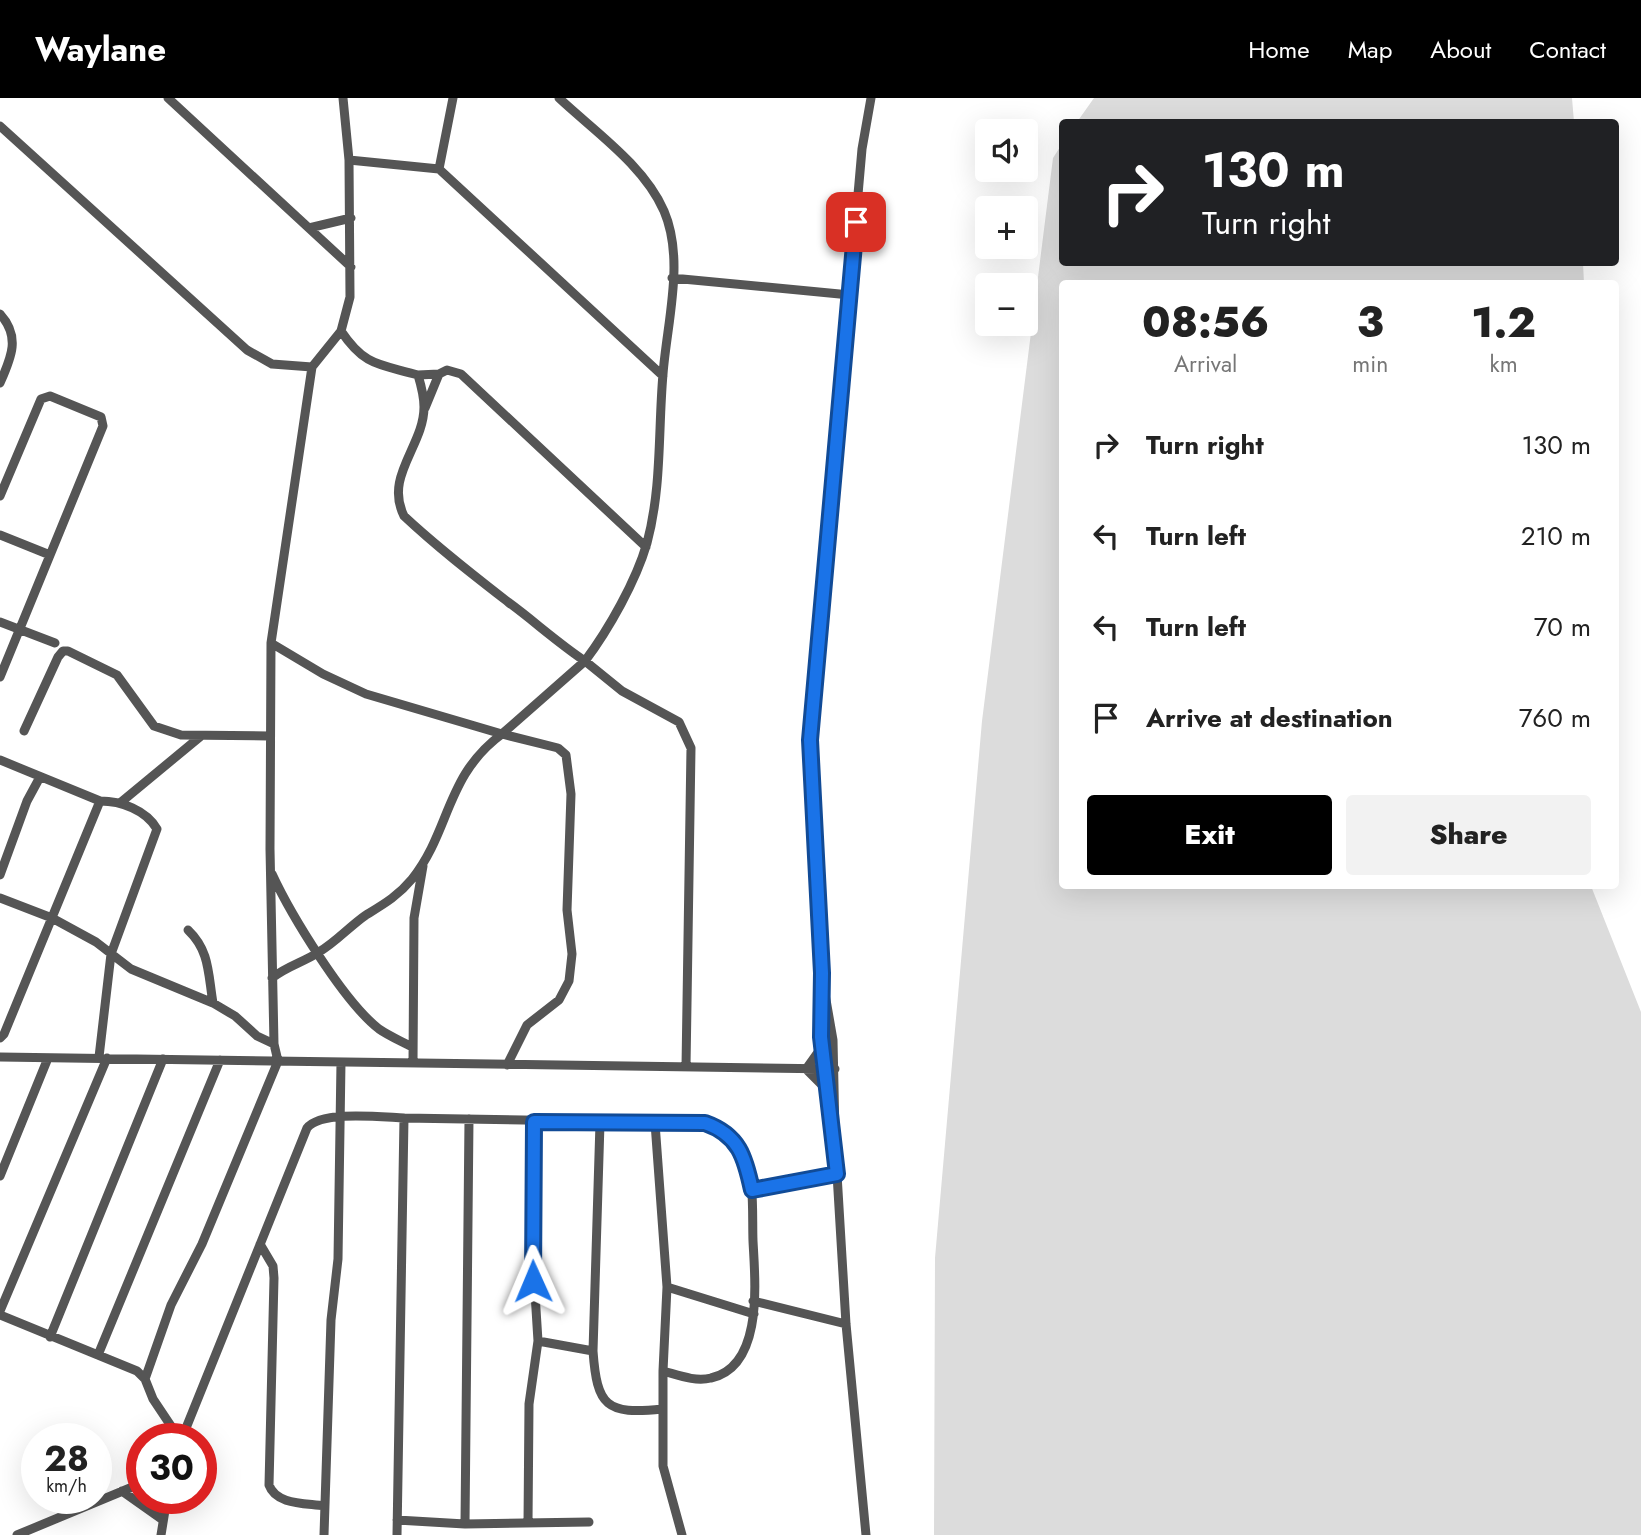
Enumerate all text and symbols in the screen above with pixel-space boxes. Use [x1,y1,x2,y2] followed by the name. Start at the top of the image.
[35,26,166,73] text: Waylane
[1248,32,1310,67] text: Home
[1348,32,1392,67] text: Map
[1430,32,1491,67] text: About
[1529,32,1606,67] text: Contact
[975,119,1038,336] map controls
[975,119,1038,182] button: sound
[1202,135,1345,205] text: 130 m
[1087,147,1178,238] icon: right
[826,192,886,252] pin
[975,196,1038,259] button: +
[1202,200,1331,246] text: Turn right
[837,203,875,241] icon: arrive
[975,273,1038,336] button: −
[1142,292,1269,353] text: 08:56
[1357,292,1384,353] text: 3
[1471,292,1536,353] text: 1.2
[1174,347,1237,381] text: Arrival
[1352,347,1388,381] text: min
[1490,347,1518,381] text: km
[1087,426,1125,464] icon: right
[1146,426,1264,464] text: Turn right
[1521,426,1591,464] text: 130 m
[1087,517,1125,555] icon: left
[1146,517,1246,555] text: Turn left
[1521,517,1591,555] text: 210 m
[1087,608,1125,646] icon: left
[1146,608,1246,646] text: Turn left
[1534,608,1591,646] text: 70 m
[1087,699,1125,737] icon: arrive
[1146,699,1393,737] text: Arrive at destination
[1519,699,1591,737] text: 760 m
[1087,795,1332,875] button: Exit
[1346,795,1591,875] button: Share
[496,1244,570,1318] position arrow
[126,1423,217,1514] speed limit sign: 30
[44,1434,89,1484] text: 28
[46,1473,87,1499] text: km/h

